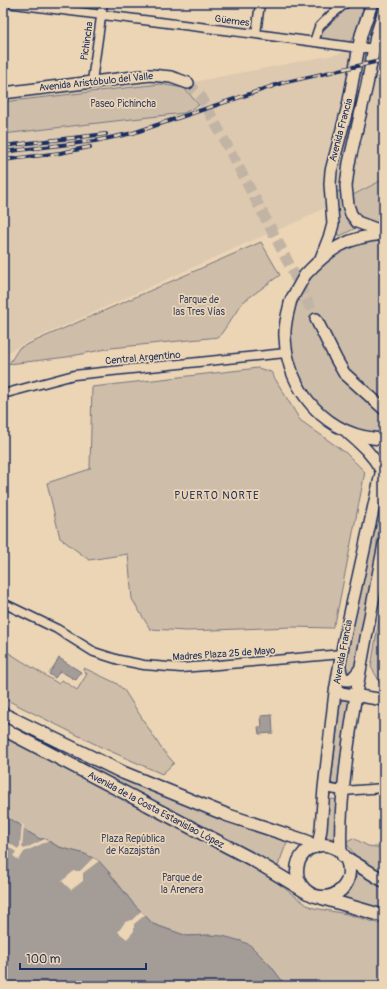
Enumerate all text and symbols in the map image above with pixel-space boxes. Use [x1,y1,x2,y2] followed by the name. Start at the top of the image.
[214,13,251,29] street label: Güemes
[78,21,96,61] street label: Pichincha
[38,70,154,94] street label: Avenida Aristóbulo del Valle
[327,97,355,163] street label: Avenida Francia
[90,98,156,110] park label: Paseo Pichincha
[173,294,225,318] park label: Parque de las Tres Vías
[105,349,182,367] street label: Central Argentino
[174,489,260,502] district label: PUERTO NORTE
[331,618,355,685] street label: Avenida Francia
[172,644,276,664] street label: Madres Plaza 25 de Mayo
[86,769,226,851] street label: Avenida de la Costa Estanislao López
[101,833,165,857] park label: Plaza República de Kazajstán
[161,872,204,896] park label: Parque de la Arenera
[20,945,146,971] scale bar
[26,952,61,967] text: 100 m

